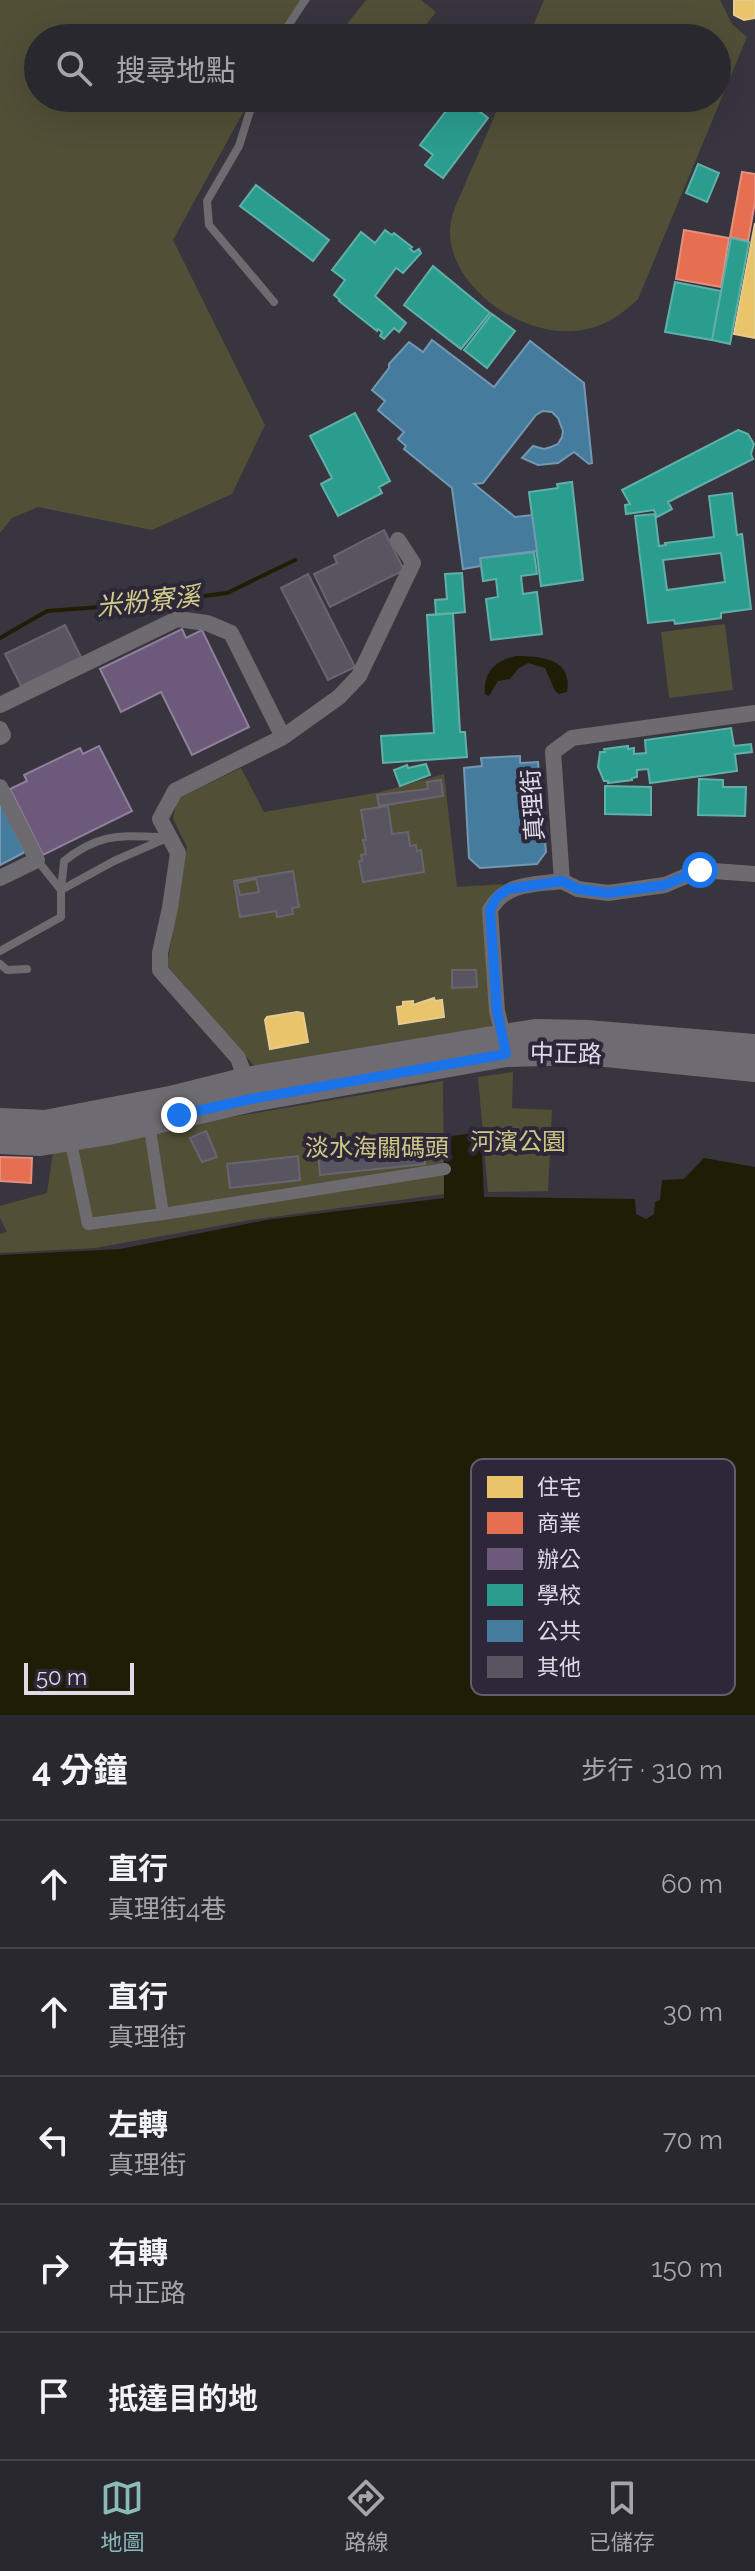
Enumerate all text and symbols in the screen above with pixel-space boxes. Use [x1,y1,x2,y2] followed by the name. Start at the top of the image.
[24,24,731,112] search box
[52,46,96,90] icon: search
[116,53,236,88] text: 搜尋地點
[95,580,205,621] water label: 米粉寮溪
[516,768,549,842] street label: 真理街
[682,852,718,888] route start
[530,1038,602,1069] street label: 中正路
[161,1097,197,1133] route end
[470,1127,566,1156] park label: 河濱公園
[305,1133,449,1162] park label: 淡水海關碼頭
[471,1459,735,1695] legend
[537,1474,581,1500] text: 住宅
[537,1510,581,1536] text: 商業
[537,1546,581,1572] text: 辦公
[537,1582,581,1608] text: 學校
[537,1618,581,1644] text: 公共
[537,1654,581,1680] text: 其他
[24,1659,134,1695] scale bar
[36,1664,87,1690] text: 50 m
[32,1750,128,1790] text: 4 分鐘
[581,1755,723,1785] text: 步行 · 310 m
[108,1851,168,1886] text: 直行
[32,1862,76,1906] icon: ahead
[661,1869,723,1899] text: 60 m
[108,1894,226,1924] text: 真理街4巷
[108,1979,168,2014] text: 直行
[32,1990,76,2034] icon: ahead
[663,1997,723,2027] text: 30 m
[108,2022,186,2052] text: 真理街
[108,2107,168,2142] text: 左轉
[32,2118,76,2162] icon: left
[663,2125,723,2155] text: 70 m
[108,2150,186,2180] text: 真理街
[108,2235,168,2270] text: 右轉
[32,2246,76,2290] icon: right
[651,2253,723,2283] text: 150 m
[108,2278,186,2308] text: 中正路
[32,2374,76,2418] icon: arrive
[108,2381,258,2416] text: 抵達目的地
[100,2476,144,2556] tab: 地圖
[344,2476,389,2556] tab: 路線
[589,2476,655,2556] tab: 已儲存

